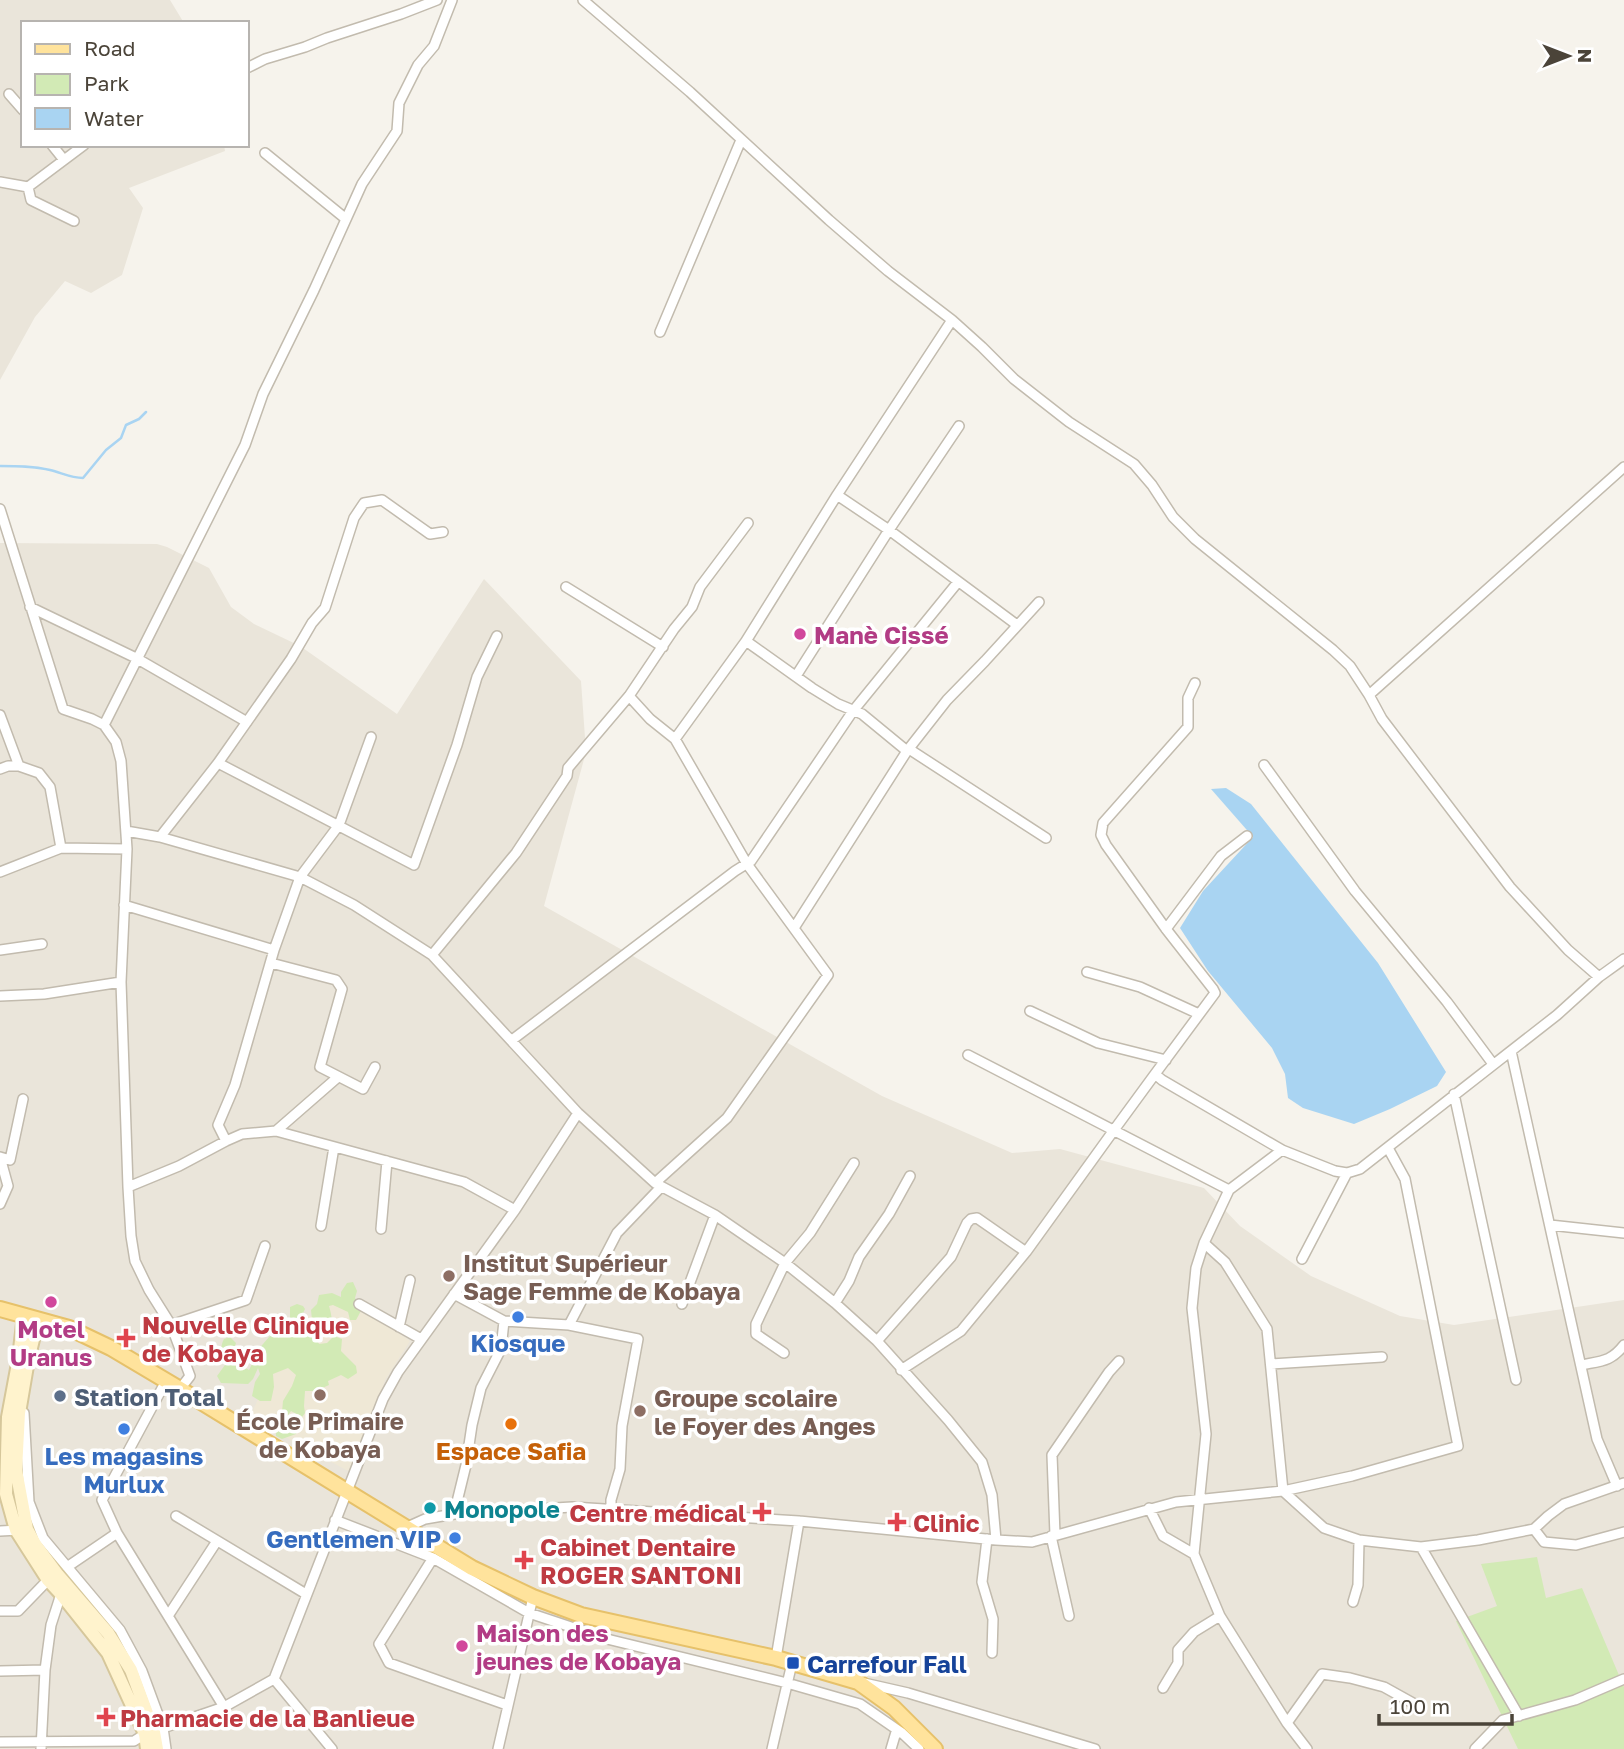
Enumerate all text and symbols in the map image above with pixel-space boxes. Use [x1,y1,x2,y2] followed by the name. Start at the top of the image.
[21,21,248,147] legend
[1533,21,1603,91] north arrow
[84,35,135,61] text: Road
[1574,49,1597,63] text: N
[84,70,130,96] text: Park
[84,105,144,131] text: Water
[814,620,949,649] place label: Manè Cissé
[792,626,808,642] marker: Manè Cissé
[463,1248,740,1305] place label: Institut Supérieur Sage Femme de Kobaya
[441,1268,457,1284] marker: Institut Supérieur Sage Femme de Kobaya
[43,1294,59,1310] marker: Motel Uranus
[510,1309,526,1325] marker: Kiosque
[142,1310,349,1367] place label: Nouvelle Clinique de Kobaya
[10,1314,92,1371] place label: Motel Uranus
[116,1328,136,1348] marker: Nouvelle Clinique de Kobaya
[470,1328,566,1357] place label: Kiosque
[74,1382,224,1411] place label: Station Total
[654,1383,876,1440] place label: Groupe scolaire le Foyer des Anges
[312,1387,328,1403] marker: École Primaire de Kobaya
[52,1388,68,1404] marker: Station Total
[632,1403,648,1419] marker: Groupe scolaire le Foyer des Anges
[236,1406,404,1463] place label: École Primaire de Kobaya
[503,1416,519,1432] marker: Espace Safia
[116,1421,132,1437] marker: Les magasins Murlux
[436,1436,586,1465] place label: Espace Safia
[45,1441,203,1498] place label: Les magasins Murlux
[444,1494,560,1523] place label: Monopole
[569,1498,746,1527] place label: Centre médical
[422,1500,438,1516] marker: Monopole
[752,1502,772,1522] marker: Centre médical
[913,1508,980,1537] place label: Clinic
[887,1512,907,1532] marker: Clinic
[266,1524,441,1553] place label: Gentlemen VIP
[447,1530,463,1546] marker: Gentlemen VIP
[540,1532,742,1589] place label: Cabinet Dentaire ROGER SANTONI
[514,1550,534,1570] marker: Cabinet Dentaire ROGER SANTONI
[475,1618,681,1675] place label: Maison des jeunes de Kobaya
[454,1638,470,1654] marker: Maison des jeunes de Kobaya
[807,1649,967,1678] place label: Carrefour Fall
[785,1655,801,1671] marker: Carrefour Fall
[1379,1682,1512,1726] scale bar
[1390,1693,1450,1719] text: 100 m
[120,1703,415,1732] place label: Pharmacie de la Banlieue
[98,1709,114,1725] marker: Pharmacie de la Banlieue

